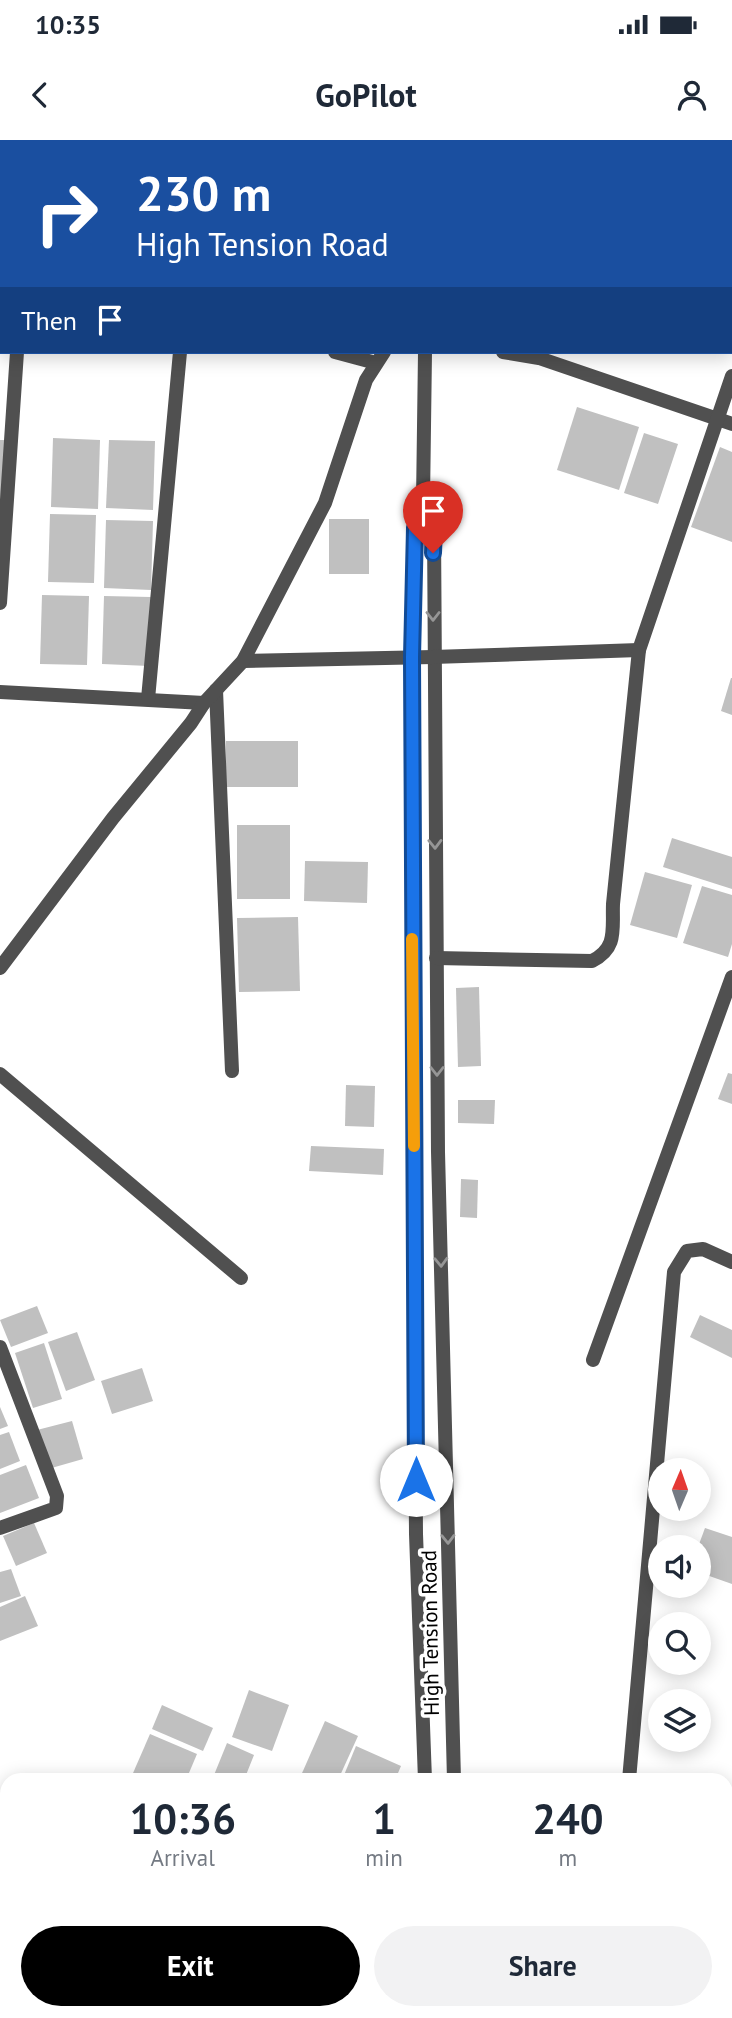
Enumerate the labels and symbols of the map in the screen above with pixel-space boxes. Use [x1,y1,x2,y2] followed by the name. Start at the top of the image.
[403,481,463,553] pin
[425,611,441,622] one-way arrow
[427,839,443,849] one-way arrow
[429,1066,445,1077] one-way arrow
[434,1257,449,1268] one-way arrow
[379,1443,453,1517] position arrow
[648,1458,710,1521] north arrow
[441,1533,456,1544] one-way arrow
[415,1550,445,1716] street label: High Tension Road

